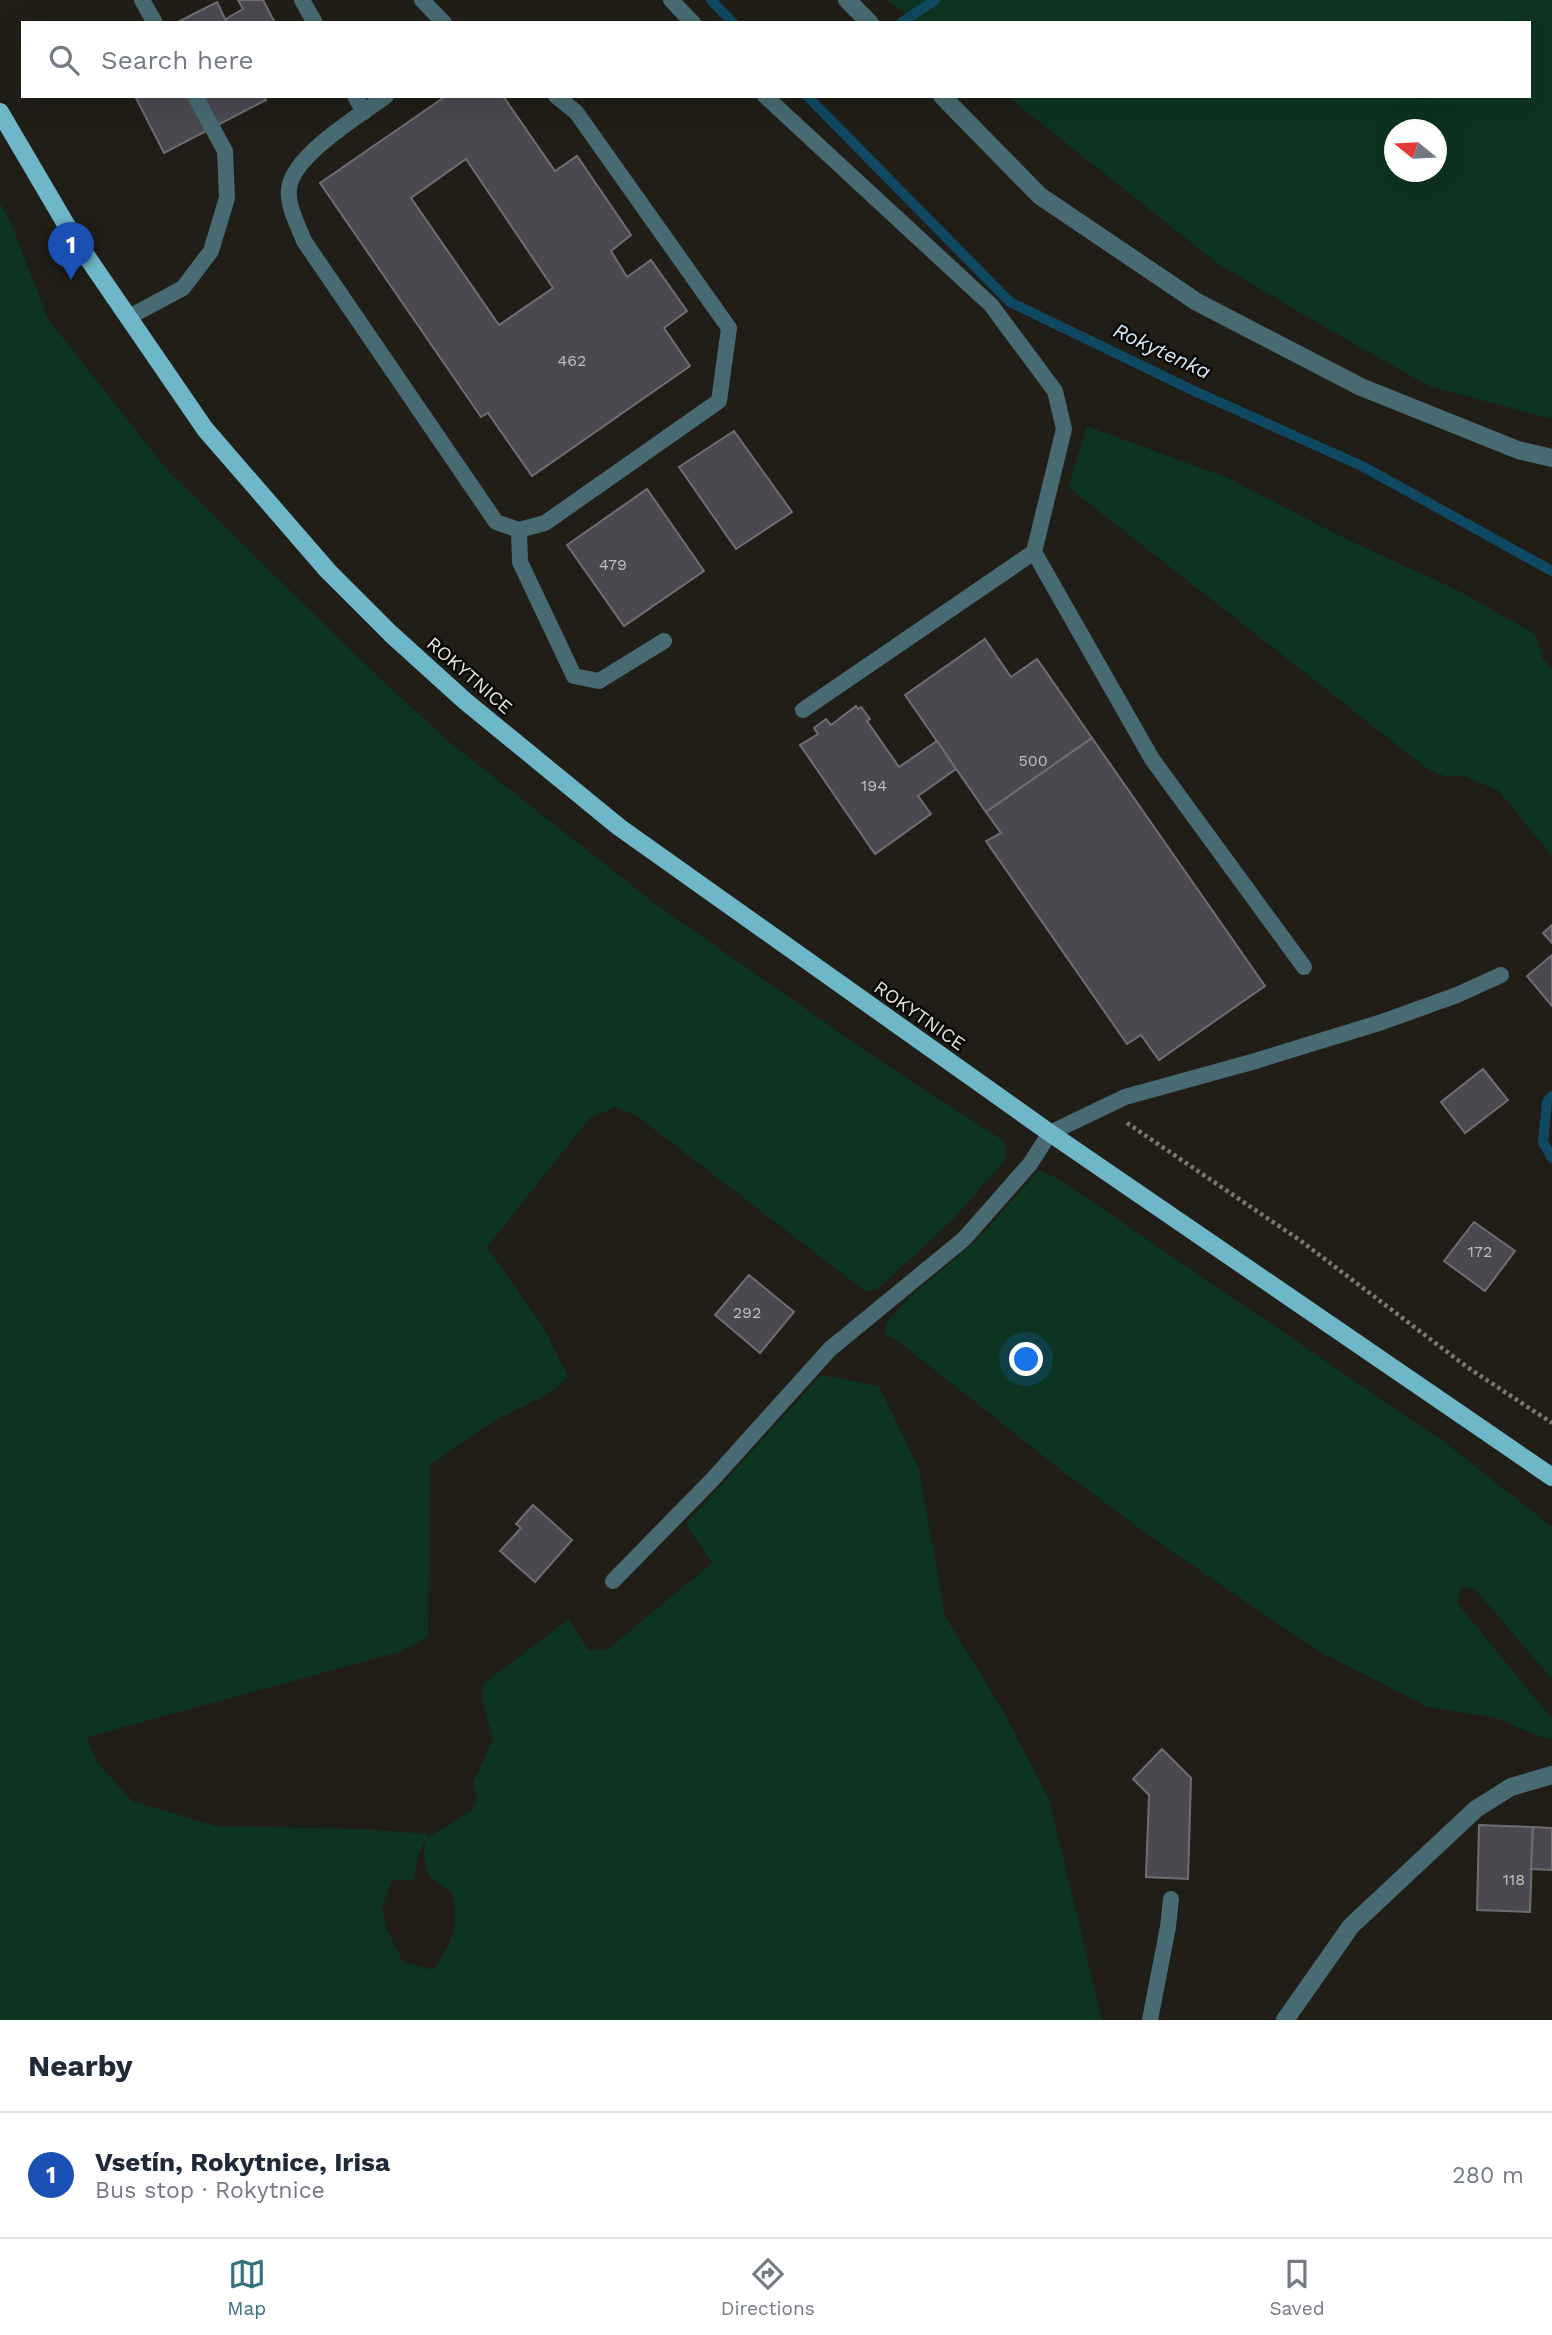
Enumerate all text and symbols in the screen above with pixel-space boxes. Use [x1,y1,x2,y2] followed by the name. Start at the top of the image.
[21,21,1531,98] search box
[45,41,83,79] icon: search
[101,45,253,75] text: Search here
[1384,119,1447,182] north arrow
[48,222,94,280] pin: 1
[1110,317,1215,384] water label: Rokytenka
[558,351,586,370] house number: 462
[599,555,627,574] house number: 479
[422,632,517,719] street label: ROKYTNICE
[1018,751,1048,770] house number: 500
[861,776,887,795] house number: 194
[870,976,970,1055] street label: ROKYTNICE
[1468,1242,1492,1261] house number: 172
[733,1303,761,1322] house number: 292
[1009,1342,1043,1376] your location
[1503,1870,1525,1889] house number: 118
[28,2048,133,2083] text: Nearby
[95,2147,390,2177] text: Vsetín, Rokytnice, Irisa
[46,2162,56,2189] text: 1
[1452,2162,1524,2189] text: 280 m
[95,2177,325,2204] text: Bus stop · Rokytnice
[227,2255,266,2320] tab: Map
[721,2255,815,2320] tab: Directions
[1269,2255,1325,2320] tab: Saved

